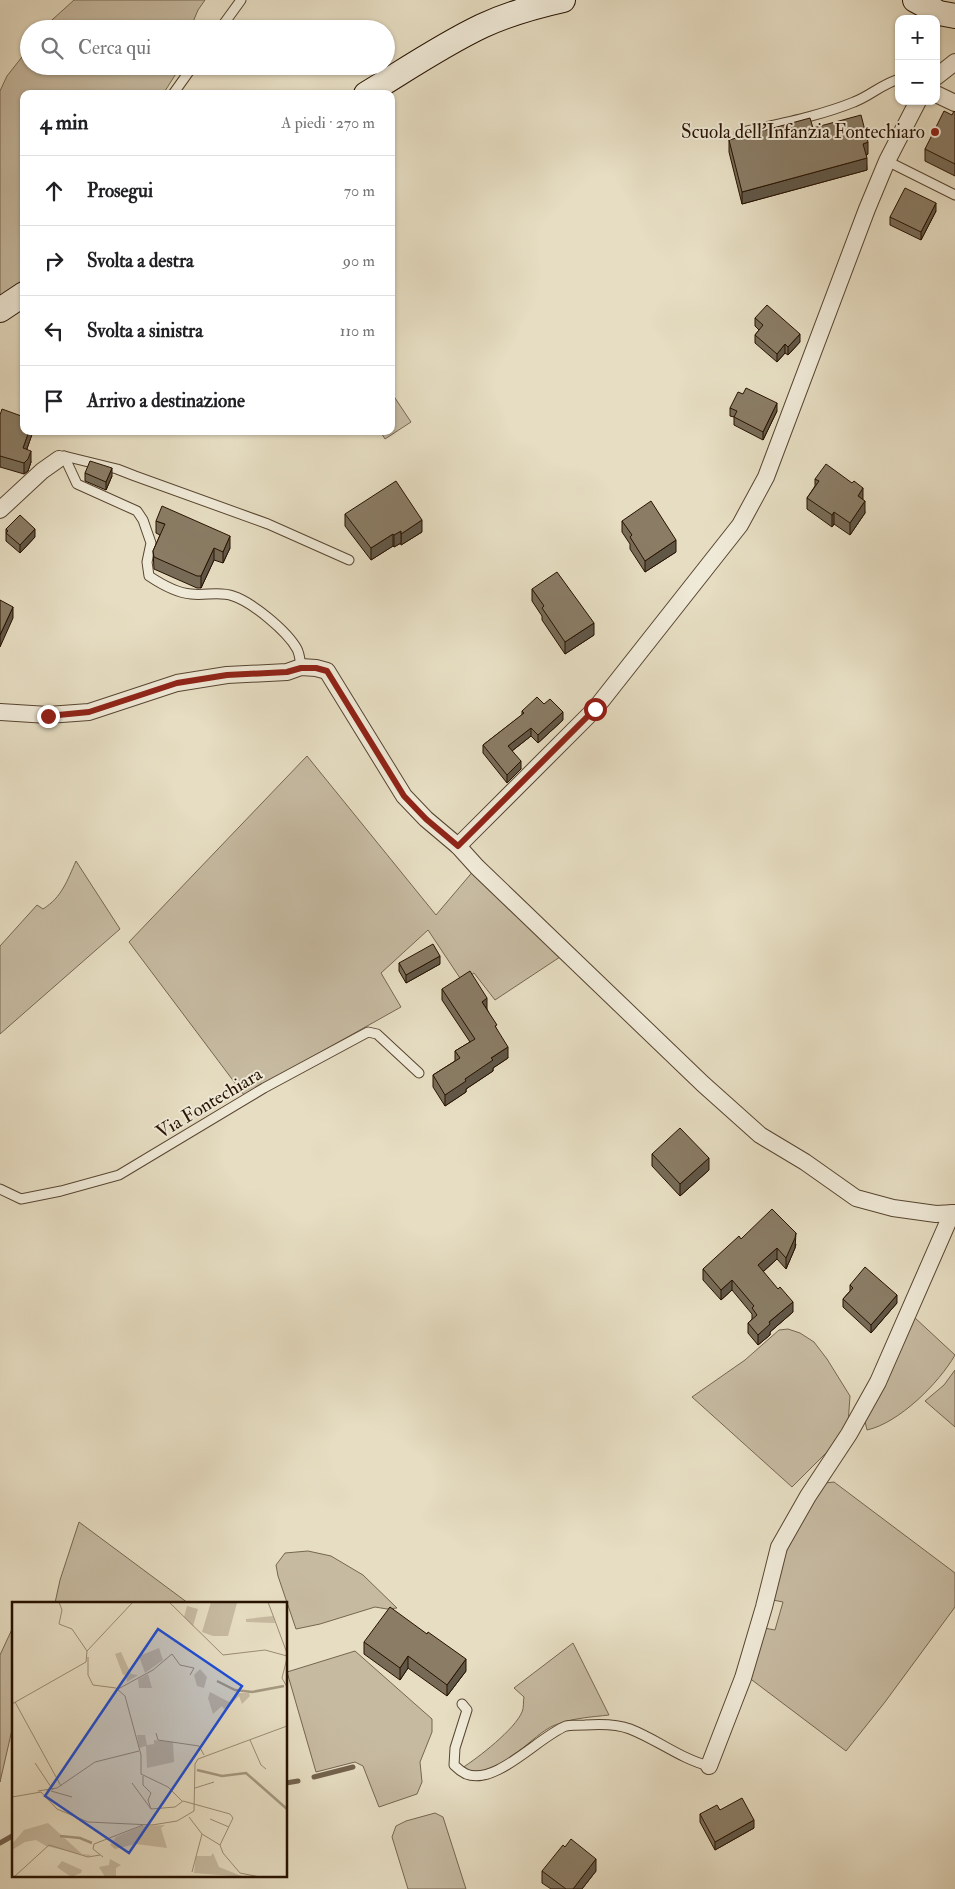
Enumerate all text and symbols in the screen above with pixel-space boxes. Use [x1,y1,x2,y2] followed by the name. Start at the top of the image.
[895,15,940,105] map controls
[895,15,940,60] button: +
[20,20,395,75] search box
[38,34,66,62] icon: search
[78,36,151,60] text: Cerca qui
[895,60,940,105] button: −
[40,109,88,136] text: 4 min
[281,113,375,133] text: A piedi · 270 m
[681,120,925,144] place label: Scuola dell'Infanzia Fontechiaro
[929,126,941,138] marker: Scuola dell'Infanzia Fontechiaro
[40,177,68,205] icon: ahead
[87,179,153,203] text: Prosegui
[344,181,375,201] text: 70 m
[40,247,68,275] icon: right
[87,249,194,273] text: Svolta a destra
[343,251,375,271] text: 90 m
[40,317,68,345] icon: left
[87,319,203,343] text: Svolta a sinistra
[340,321,375,341] text: 110 m
[40,387,68,415] icon: arrive
[87,389,245,413] text: Arrivo a destinazione
[584,698,607,721] route start
[37,705,60,728] route end
[151,1062,267,1144] street label: Via Fontechiara
[12,1602,288,1876] inset map

